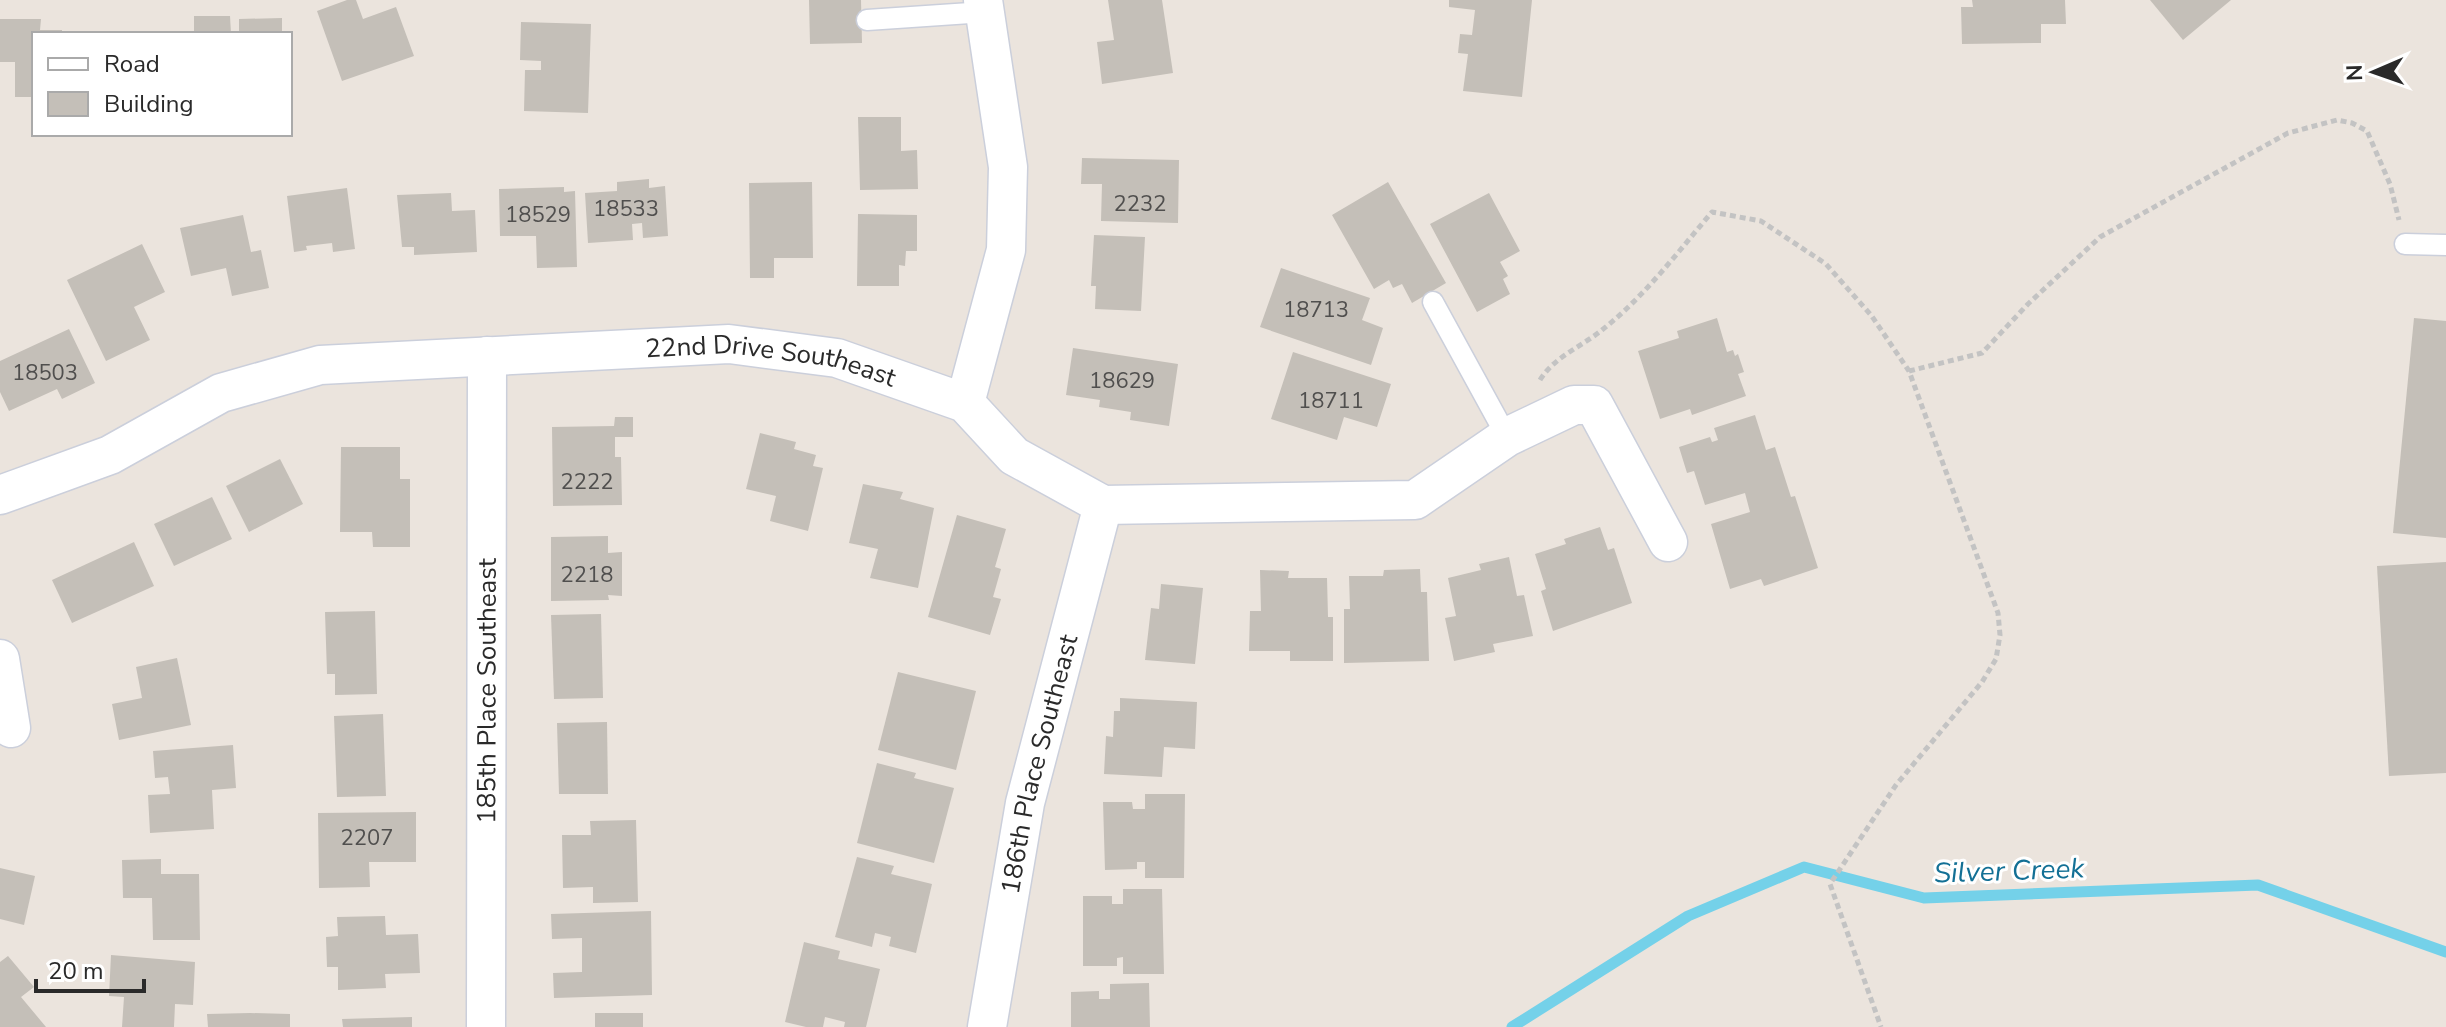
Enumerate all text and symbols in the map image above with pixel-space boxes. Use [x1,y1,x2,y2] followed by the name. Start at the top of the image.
[32,32,292,136] legend
[2334,32,2414,112] north arrow
[104,48,160,80] text: Road
[2340,64,2370,81] text: N
[104,88,194,120] text: Building
[1114,189,1166,219] house number: 2232
[593,194,659,224] house number: 18533
[505,200,571,230] house number: 18529
[1283,295,1349,325] house number: 18713
[644,327,902,396] street label: 22nd Drive Southeast
[12,358,78,388] house number: 18503
[1089,366,1155,396] house number: 18629
[1298,386,1364,416] house number: 18711
[561,467,613,497] house number: 2222
[469,557,505,824] street label: 185th Place Southeast
[561,560,613,590] house number: 2218
[993,630,1087,897] street label: 186th Place Southeast
[341,823,393,853] house number: 2207
[1933,849,2086,893] water label: Silver Creek
[36,943,144,993] scale bar
[48,955,104,987] text: 20 m

